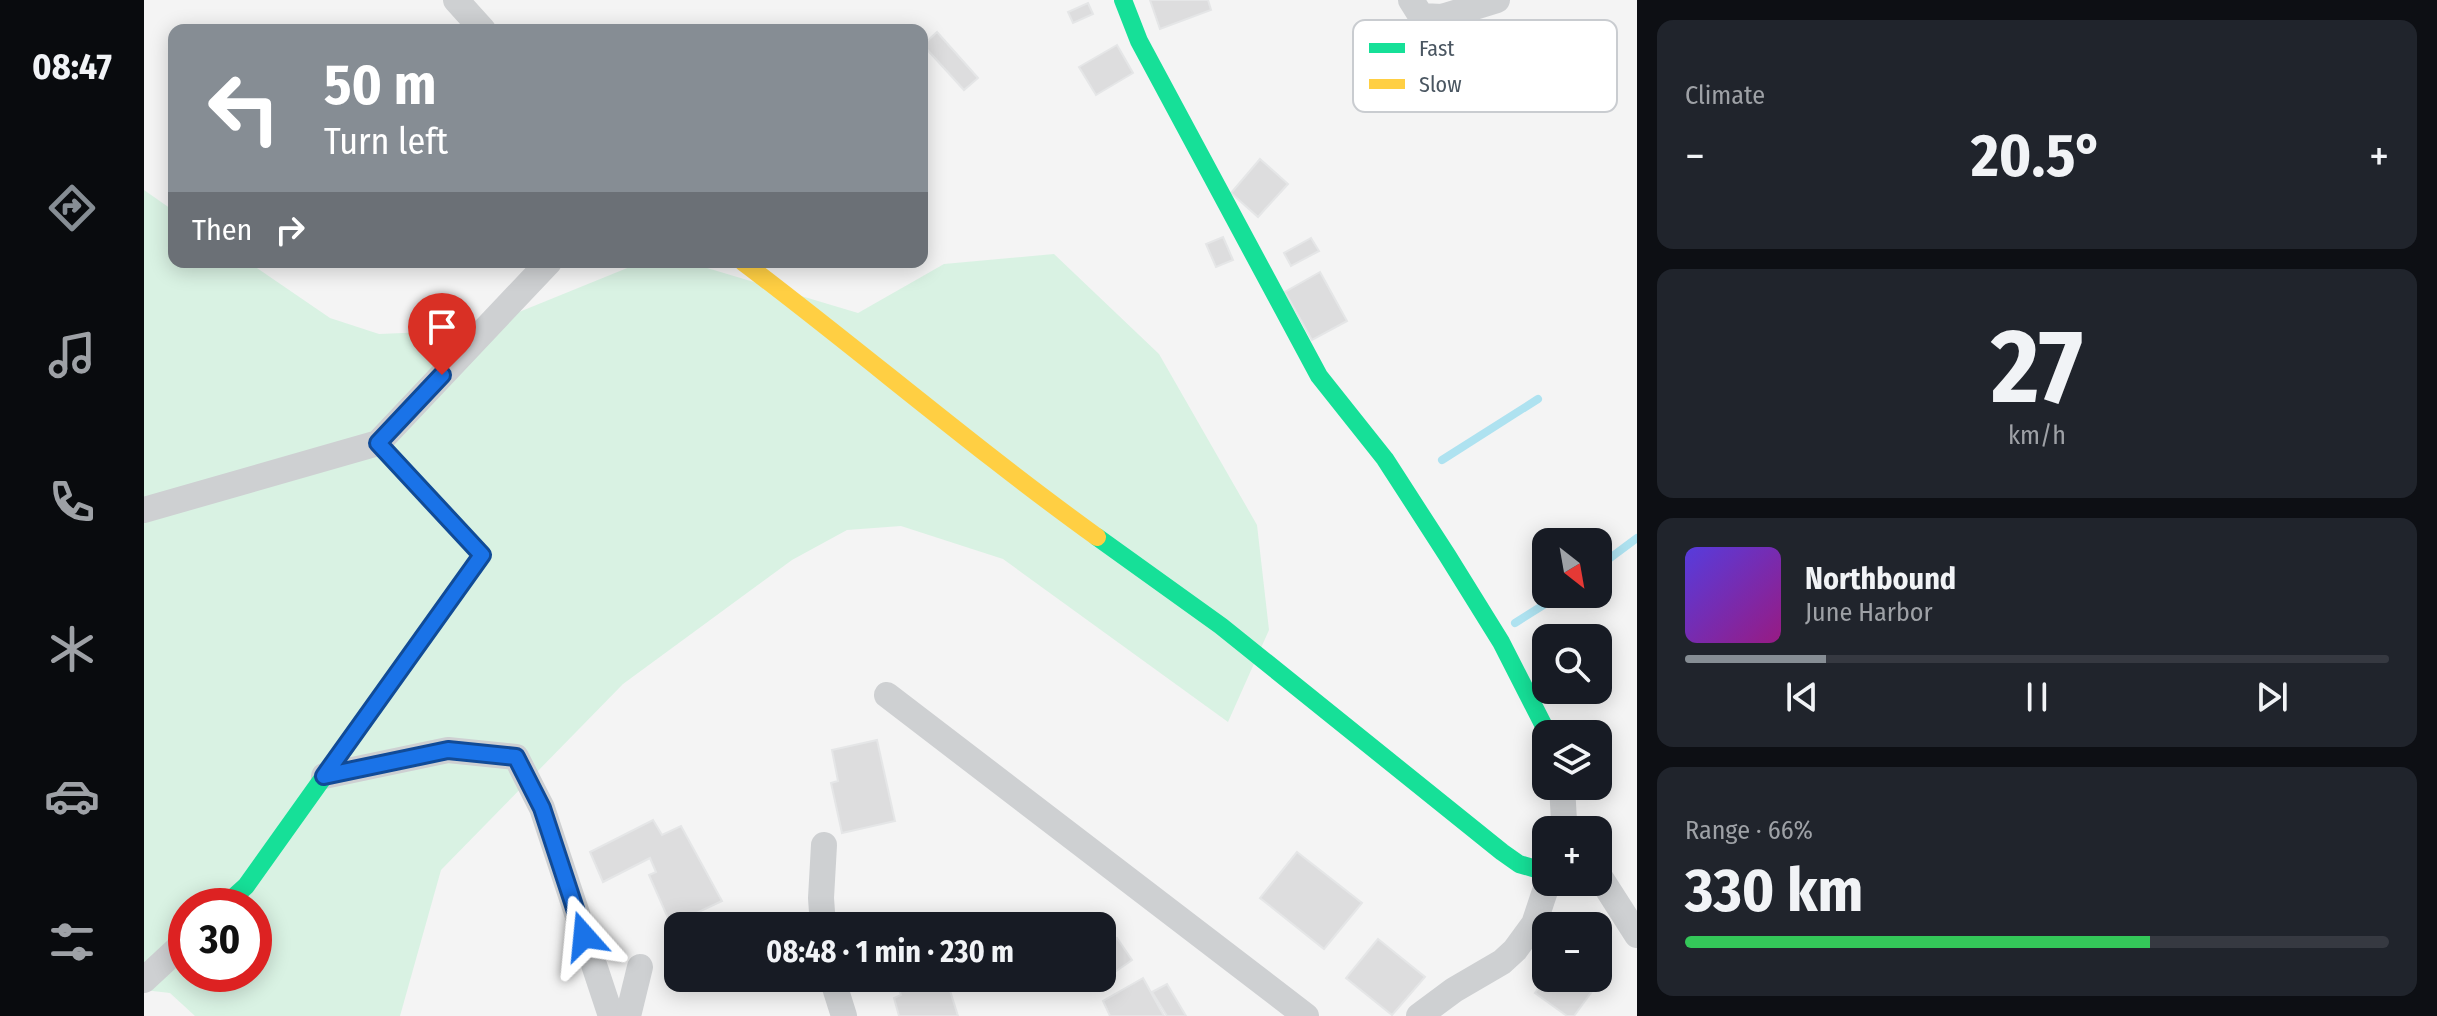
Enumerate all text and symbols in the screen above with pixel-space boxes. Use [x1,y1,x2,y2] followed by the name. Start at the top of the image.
[1353,20,1617,112] legend
[1419,35,1455,62] text: Fast
[32,45,112,89] text: 08:47
[324,52,436,119] text: 50 m
[192,56,296,160] icon: left
[1419,71,1462,98] text: Slow
[1685,80,1765,111] text: Climate
[324,120,448,164] text: Turn left
[1971,120,2103,192] text: 20.5°
[1685,130,1705,183] text: −
[2369,130,2389,183] text: +
[44,180,100,236] icon: directions
[268,208,312,252] icon: right
[192,212,252,248] text: Then
[408,293,476,375] pin
[420,305,464,349] icon: arrive
[1991,305,2083,430] text: 27
[44,327,100,383] icon: music
[2008,420,2066,451] text: km/h
[44,474,100,530] icon: phone
[1532,528,1612,608] north arrow
[1532,528,1612,992] map controls
[1805,561,1956,597] text: Northbound
[1805,597,1933,628] text: June Harbor
[44,621,100,677] icon: climate
[1532,624,1612,704] button: search
[1780,675,1824,719] icon: previous
[2015,675,2059,719] icon: pause
[2250,675,2294,719] icon: next
[1532,720,1612,800] button: layers
[44,768,100,824] icon: car
[1685,815,1813,846] text: Range · 66%
[1532,816,1612,896] button: +
[1685,855,1863,927] text: 330 km
[168,888,272,992] speed limit sign: 30
[542,894,626,978] position arrow
[1532,912,1612,992] button: −
[44,914,100,970] icon: filters
[766,934,1014,970] text: 08:48 · 1 min · 230 m

